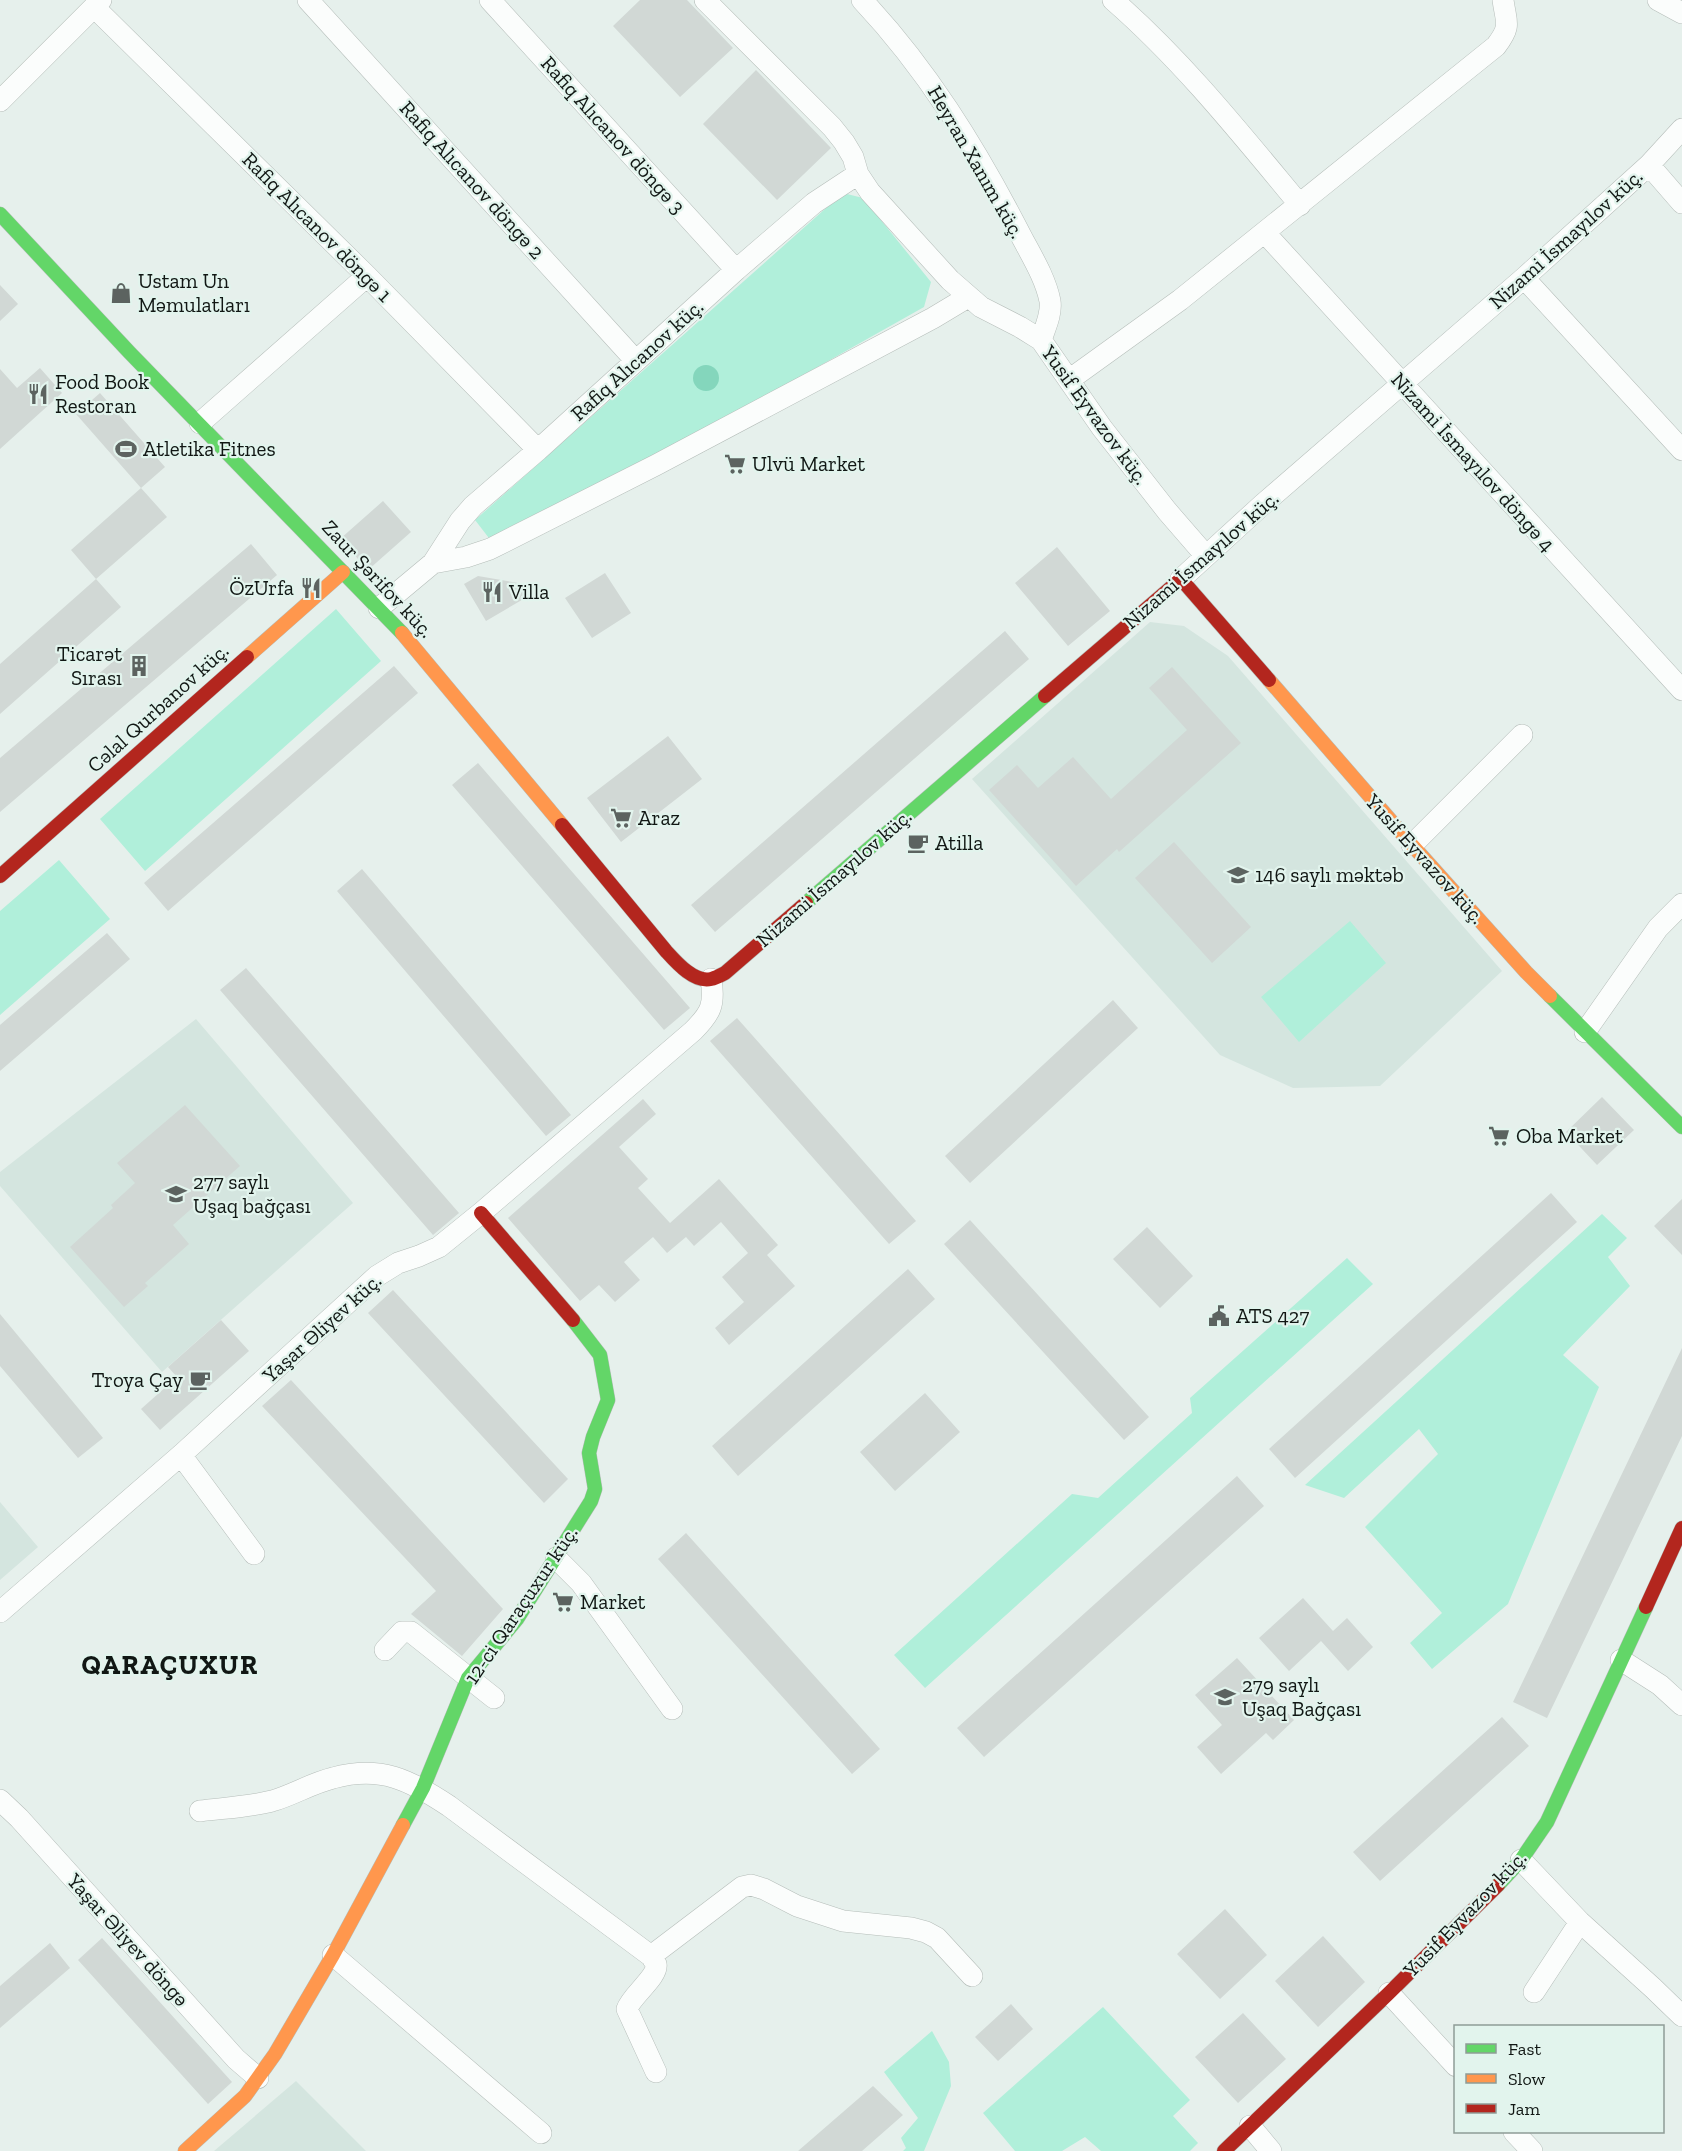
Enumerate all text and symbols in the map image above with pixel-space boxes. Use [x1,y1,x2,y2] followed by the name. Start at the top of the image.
[536,51,691,219] street label: Rafiq Alıcanov döngə 3
[923,81,1030,243] street label: Heyran Xanım küç.
[395,95,550,264] street label: Rafiq Alıcanov döngə 2
[237,147,397,307] street label: Rafiq Alıcanov döngə 1
[1484,163,1648,314] street label: Nizami İsmayılov küç.
[138,268,250,317] place label: Ustam Un Məmulatları
[109,281,133,305] shop icon: Ustam Un Məmulatları
[565,294,708,426] street label: Rafiq Alıcanov küç.
[1036,339,1154,489] street label: Yusif Eyvazov küç.
[1386,367,1561,556] street label: Nizami İsmayılov döngə 4
[55,369,149,418] place label: Food Book Restoran
[26,382,50,406] restaurant icon: Food Book Restoran
[143,436,276,461] place label: Atletika Fitnes
[114,437,138,461] sports icon: Atletika Fitnes
[752,451,865,476] place label: Ulvü Market
[723,452,747,476] supermarket icon: Ulvü Market
[1118,485,1284,634] street label: Nizami İsmayılov küç.
[317,515,439,643] street label: Zaur Şərifov küç.
[229,575,294,600] place label: ÖzUrfa
[299,576,323,600] restaurant icon: ÖzUrfa
[508,579,549,604] place label: Villa
[480,580,504,604] restaurant icon: Villa
[82,638,233,778] street label: Cəlal Qurbanov küç.
[57,641,122,690] place label: Ticarət Sırası
[127,654,151,678] building icon: Ticarət Sırası
[1360,788,1490,929] street label: Yusif Eyvazov küç.
[751,803,917,952] street label: Nizami İsmayılov küç.
[638,805,681,830] place label: Araz
[609,806,633,830] supermarket icon: Araz
[935,830,983,855] place label: Atilla
[906,831,930,855] cafe icon: Atilla
[1255,862,1404,887] place label: 146 saylı məktəb
[1226,863,1250,887] school or university icon: 146 saylı məktəb
[1516,1123,1623,1148] place label: Oba Market
[1487,1124,1511,1148] supermarket icon: Oba Market
[193,1169,311,1218] place label: 277 saylı Uşaq bağçası
[164,1182,188,1206] school or university icon: 277 saylı Uşaq bağçası
[256,1268,386,1388] street label: Yaşar Əliyev küç.
[1236,1303,1310,1328] place label: ATS 427
[1207,1304,1231,1328] public building icon: ATS 427
[91,1367,183,1392] place label: Troya Çay
[188,1368,212,1392] cafe icon: Troya Çay
[458,1521,583,1688] street label: 12-ci Qaraçuxur küç.
[580,1589,646,1614] place label: Market
[551,1590,575,1614] supermarket icon: Market
[81,1649,259,1681] district label: QARAÇUXUR
[1242,1672,1361,1721] place label: 279 saylı Uşaq Bağçası
[1213,1685,1237,1709] school or university icon: 279 saylı Uşaq Bağçası
[1397,1845,1531,1983] street label: Yusif Eyvazov küç.
[62,1867,195,2011] street label: Yaşar Əliyev döngə
[1454,2025,1664,2133] legend
[1508,2038,1541,2060] text: Fast
[1508,2068,1545,2090] text: Slow
[1508,2098,1540,2120] text: Jam

